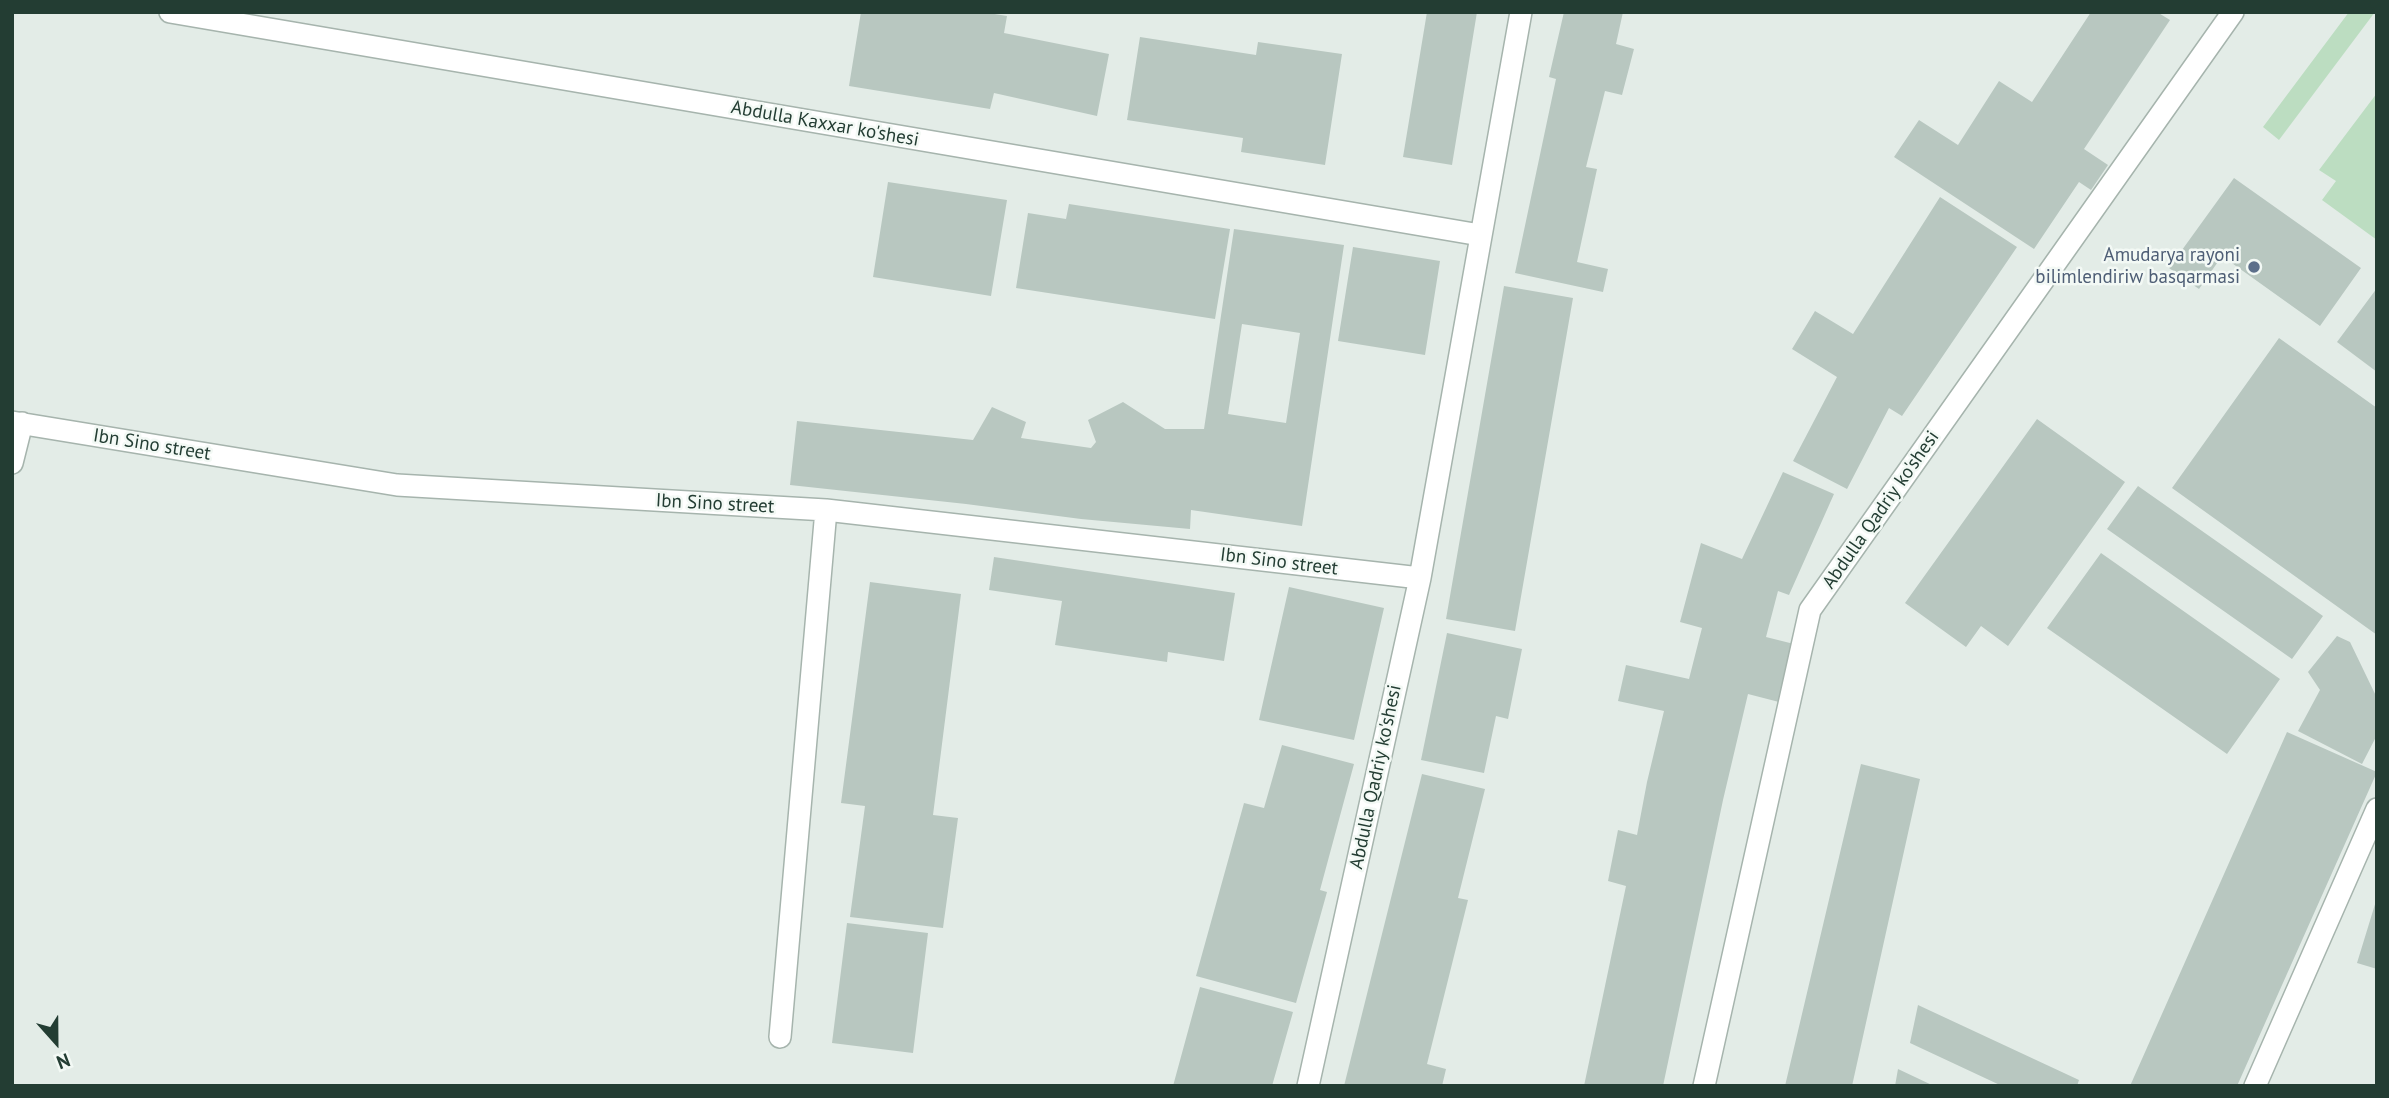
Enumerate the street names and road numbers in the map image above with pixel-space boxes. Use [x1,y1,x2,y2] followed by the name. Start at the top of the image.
[729,96,921,152] street label: Abdulla Kaxxar ko'shesi
[92,424,212,466] street label: Ibn Sino street
[1818,427,1944,593] street label: Abdulla Qadriy ko'shesi
[655,490,775,518] street label: Ibn Sino street
[1219,543,1339,581] street label: Ibn Sino street
[1345,683,1407,871] street label: Abdulla Qadriy ko'shesi

